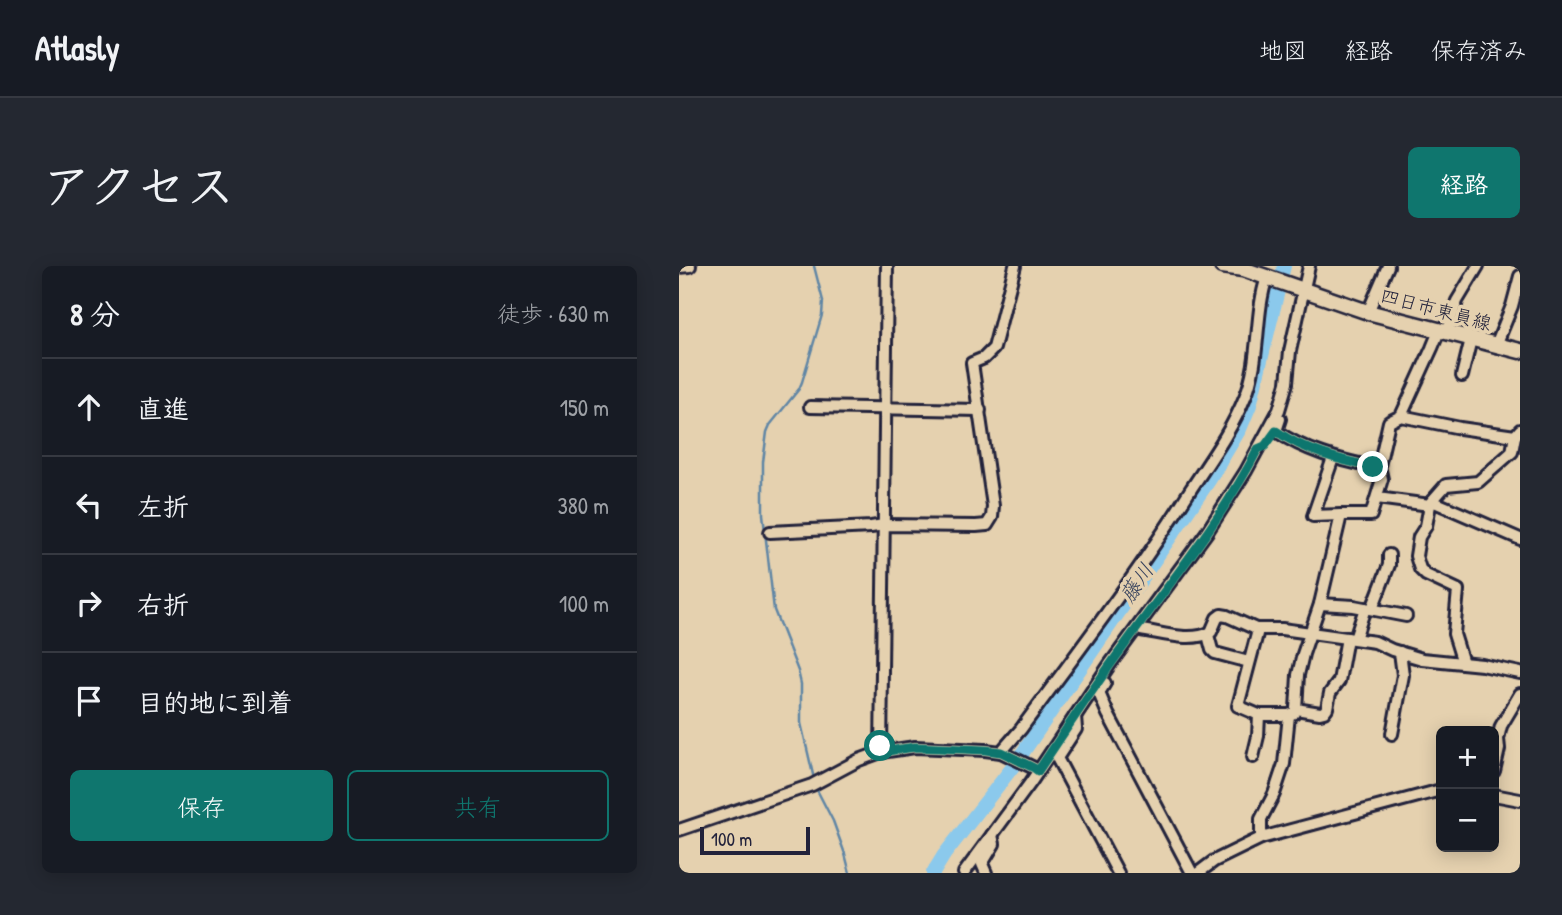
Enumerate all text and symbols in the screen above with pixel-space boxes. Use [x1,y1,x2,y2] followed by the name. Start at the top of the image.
[35,26,120,70] text: Atlasly
[1259,34,1307,66] text: 地図
[1345,34,1393,66] text: 経路
[1431,34,1527,66] text: 保存済み
[1408,147,1520,218] button: 経路
[42,152,235,218] text: アクセス
[1378,282,1494,336] street label: 四日市東員線
[70,294,120,334] text: 8 分
[497,298,609,329] text: 徒歩 · 630 m
[70,388,108,426] icon: ahead
[137,391,189,426] text: 直進
[560,392,609,423] text: 150 m
[1357,451,1388,482] route end
[70,486,108,524] icon: left
[137,489,189,524] text: 左折
[558,490,609,521] text: 380 m
[1113,557,1160,608] water label: 藤川
[70,584,108,622] icon: right
[137,587,189,622] text: 右折
[559,588,609,619] text: 100 m
[70,682,108,720] icon: arrive
[137,685,293,720] text: 目的地に到着
[1436,726,1499,852] map controls
[1436,726,1499,789] button: +
[864,730,895,761] route start
[70,770,333,841] button: 保存
[347,770,609,841] button: 共有
[1436,789,1499,852] button: −
[700,824,810,856] scale bar
[711,826,752,852] text: 100 m

